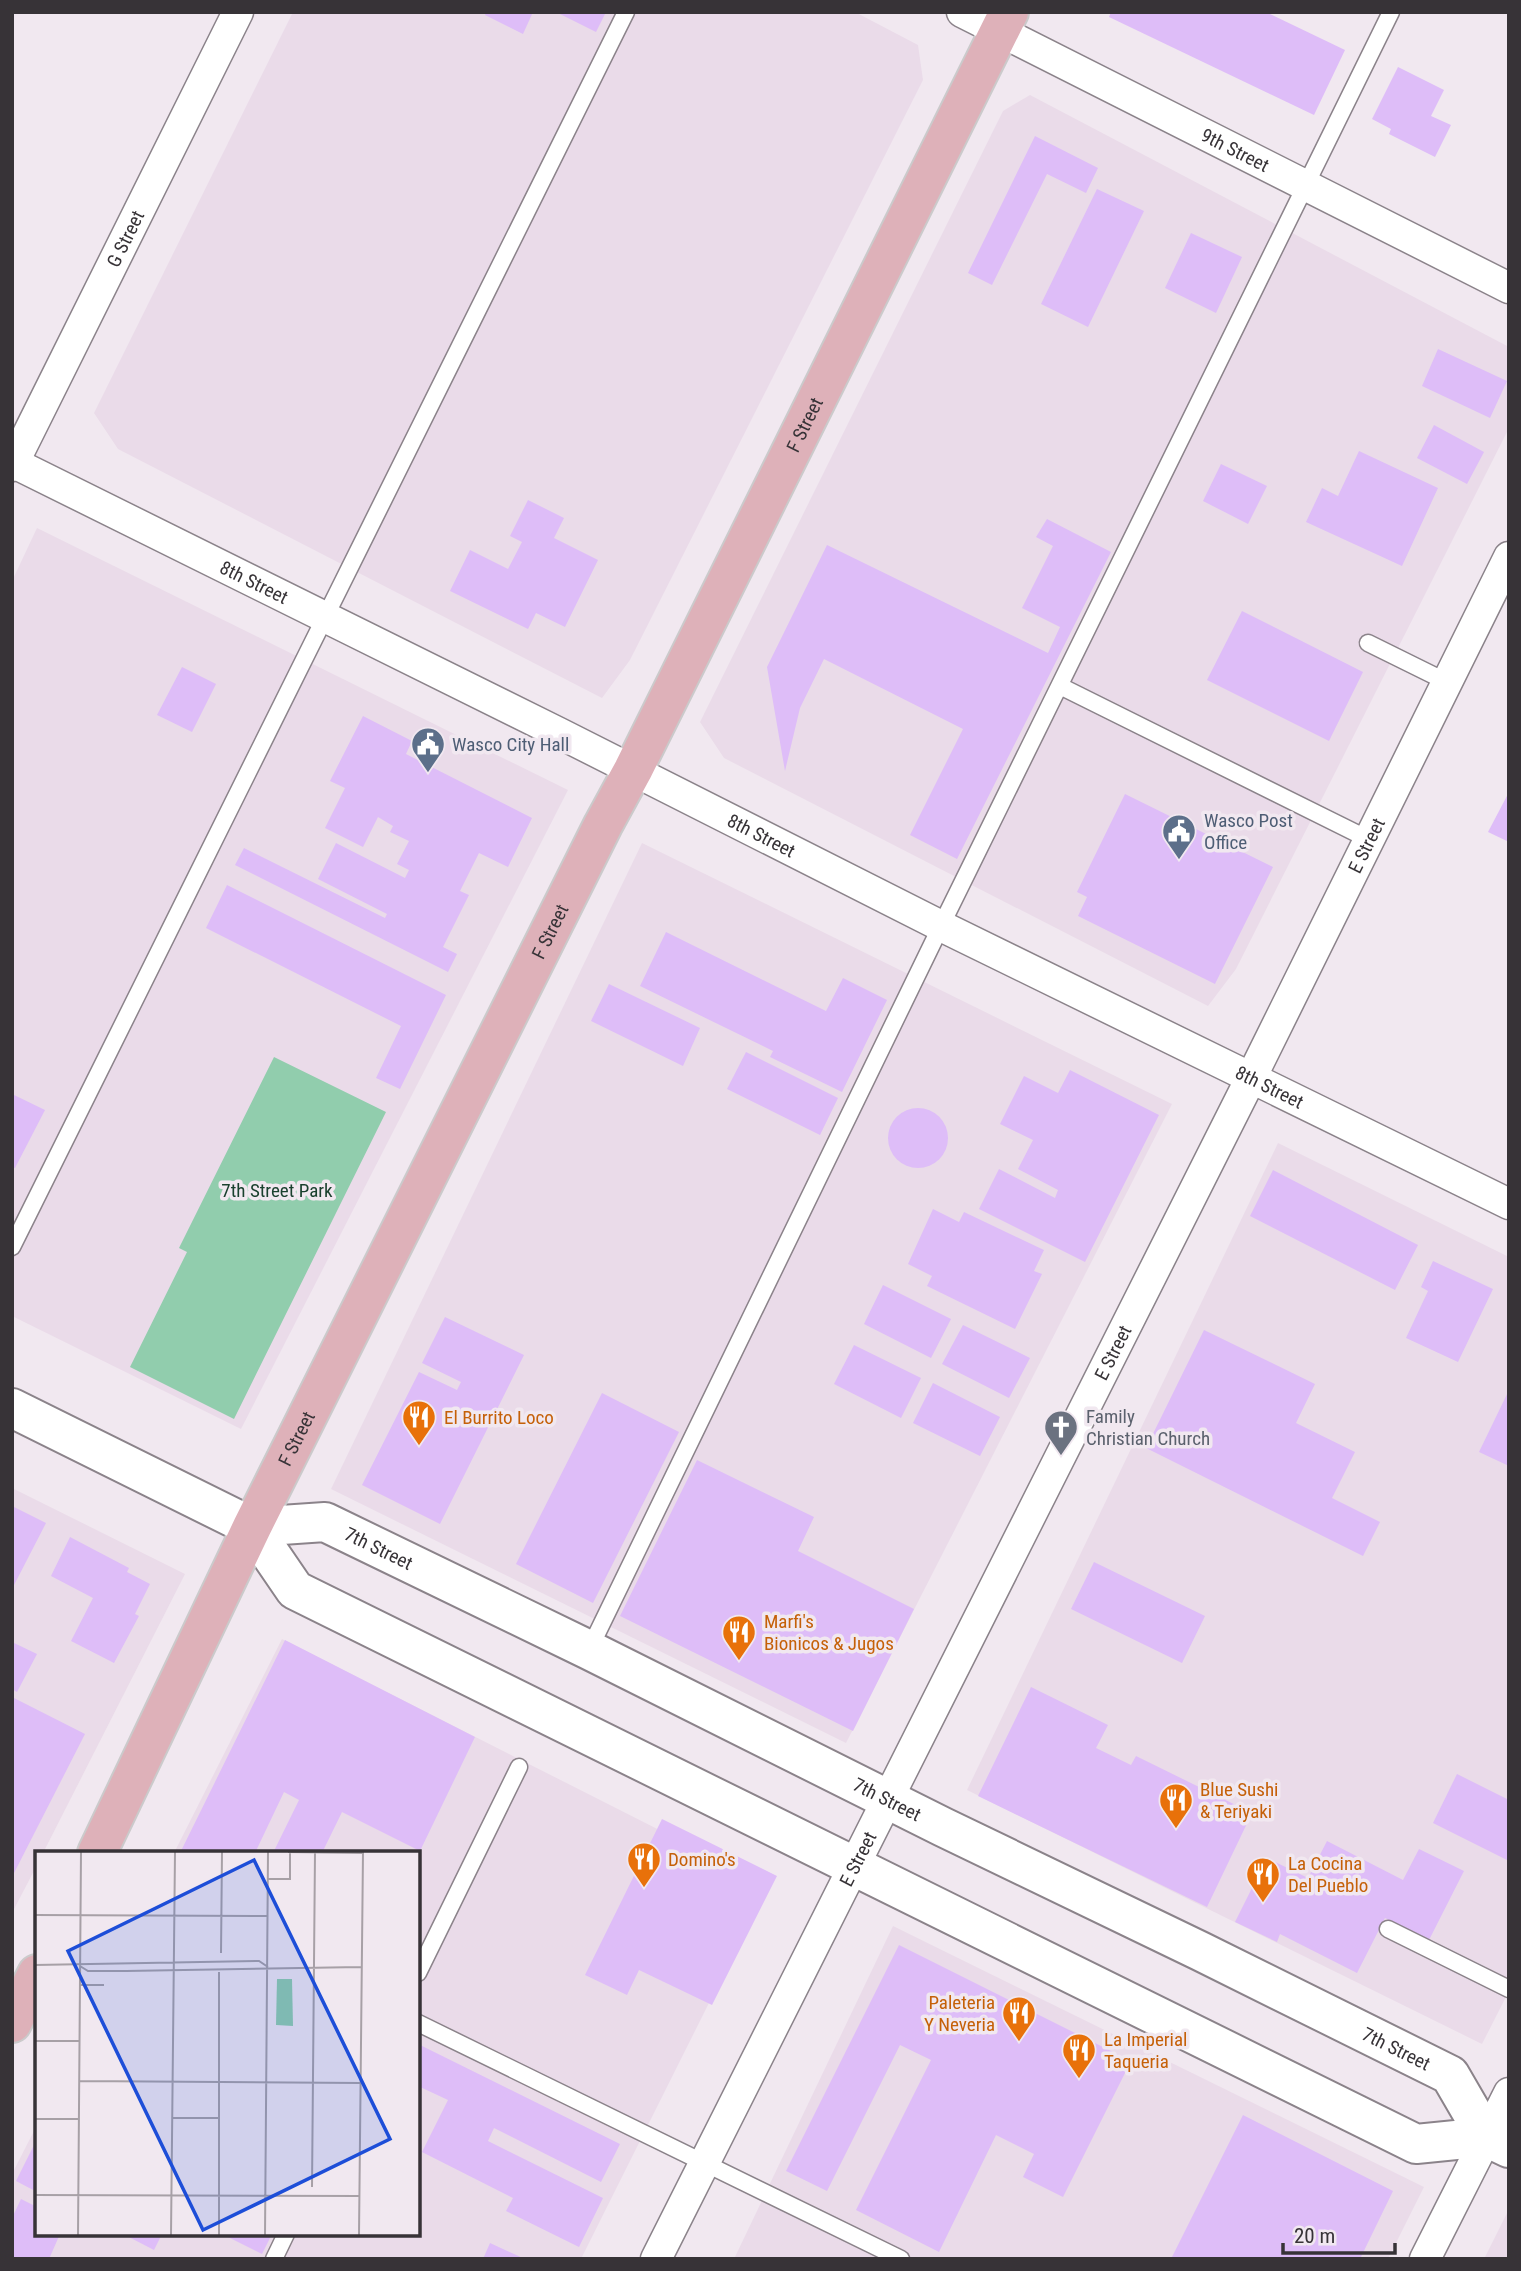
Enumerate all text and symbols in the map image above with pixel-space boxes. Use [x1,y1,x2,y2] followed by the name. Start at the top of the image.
[1197,124,1273,177] street label: 9th Street
[102,207,149,271] street label: G Street
[782,394,828,456] street label: F Street
[216,556,292,609] street label: 8th Street
[409,725,447,774] public building icon: Wasco City Hall
[452,733,569,756] place label: Wasco City Hall
[723,809,799,862] street label: 8th Street
[1204,809,1293,854] place label: Wasco Post Office
[1160,812,1198,861] public building icon: Wasco Post Office
[1343,814,1390,877] street label: E Street
[527,900,574,963] street label: F Street
[1231,1061,1307,1114] street label: 8th Street
[221,1179,333,1202] park label: 7th Street Park
[1090,1322,1137,1384] street label: E Street
[400,1398,438,1447] restaurant icon: El Burrito Loco
[1086,1405,1210,1450] place label: Family Christian Church
[444,1406,554,1429] place label: El Burrito Loco
[273,1408,320,1470] street label: F Street
[1042,1408,1080,1457] church icon: Family Christian Church
[341,1522,417,1575] street label: 7th Street
[764,1610,894,1655] place label: Marfi's Bionicos & Jugos
[720,1613,758,1662] restaurant icon: Marfi's Bionicos & Jugos
[849,1773,925,1826] street label: 7th Street
[1200,1778,1278,1823] place label: Blue Sushi & Teriyaki
[1157,1781,1195,1830] restaurant icon: Blue Sushi & Teriyaki
[835,1828,881,1890] street label: E Street
[625,1840,663,1889] restaurant icon: Domino's
[668,1848,736,1871] place label: Domino's
[35,1851,420,2236] inset map
[1288,1852,1368,1897] place label: La Cocina Del Pueblo
[1244,1855,1282,1904] restaurant icon: La Cocina Del Pueblo
[924,1991,995,2036] place label: Paleteria Y Neveria
[1000,1994,1038,2043] restaurant icon: Paleteria Y Neveria
[1358,2022,1434,2075] street label: 7th Street
[1104,2028,1187,2073] place label: La Imperial Taqueria
[1060,2031,1098,2080] restaurant icon: La Imperial Taqueria
[1283,2212,1395,2256] scale bar
[1294,2224,1335,2248] text: 20 m

